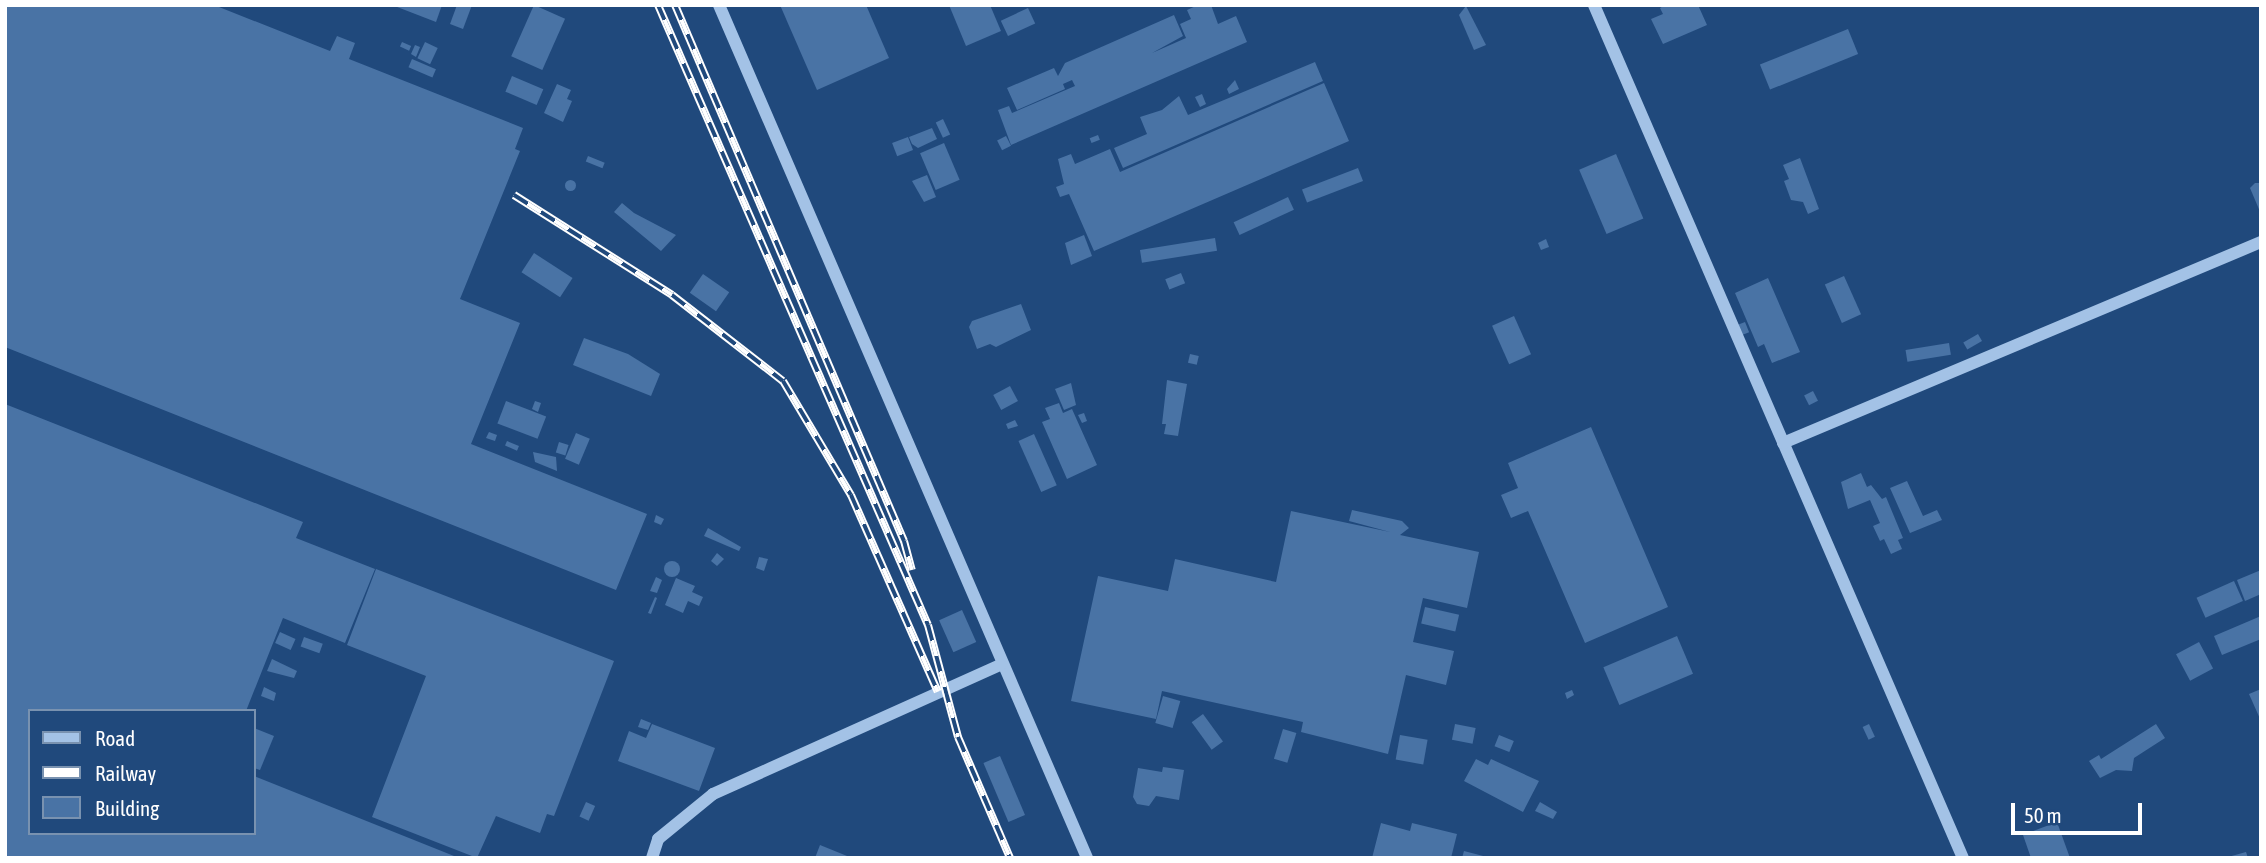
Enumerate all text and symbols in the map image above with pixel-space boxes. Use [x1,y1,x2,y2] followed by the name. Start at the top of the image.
[28,709,256,835] legend
[95,726,135,750] text: Road
[95,761,156,785] text: Railway
[2014,790,2145,834] scale bar
[95,796,159,820] text: Building
[2024,803,2062,827] text: 50 m

